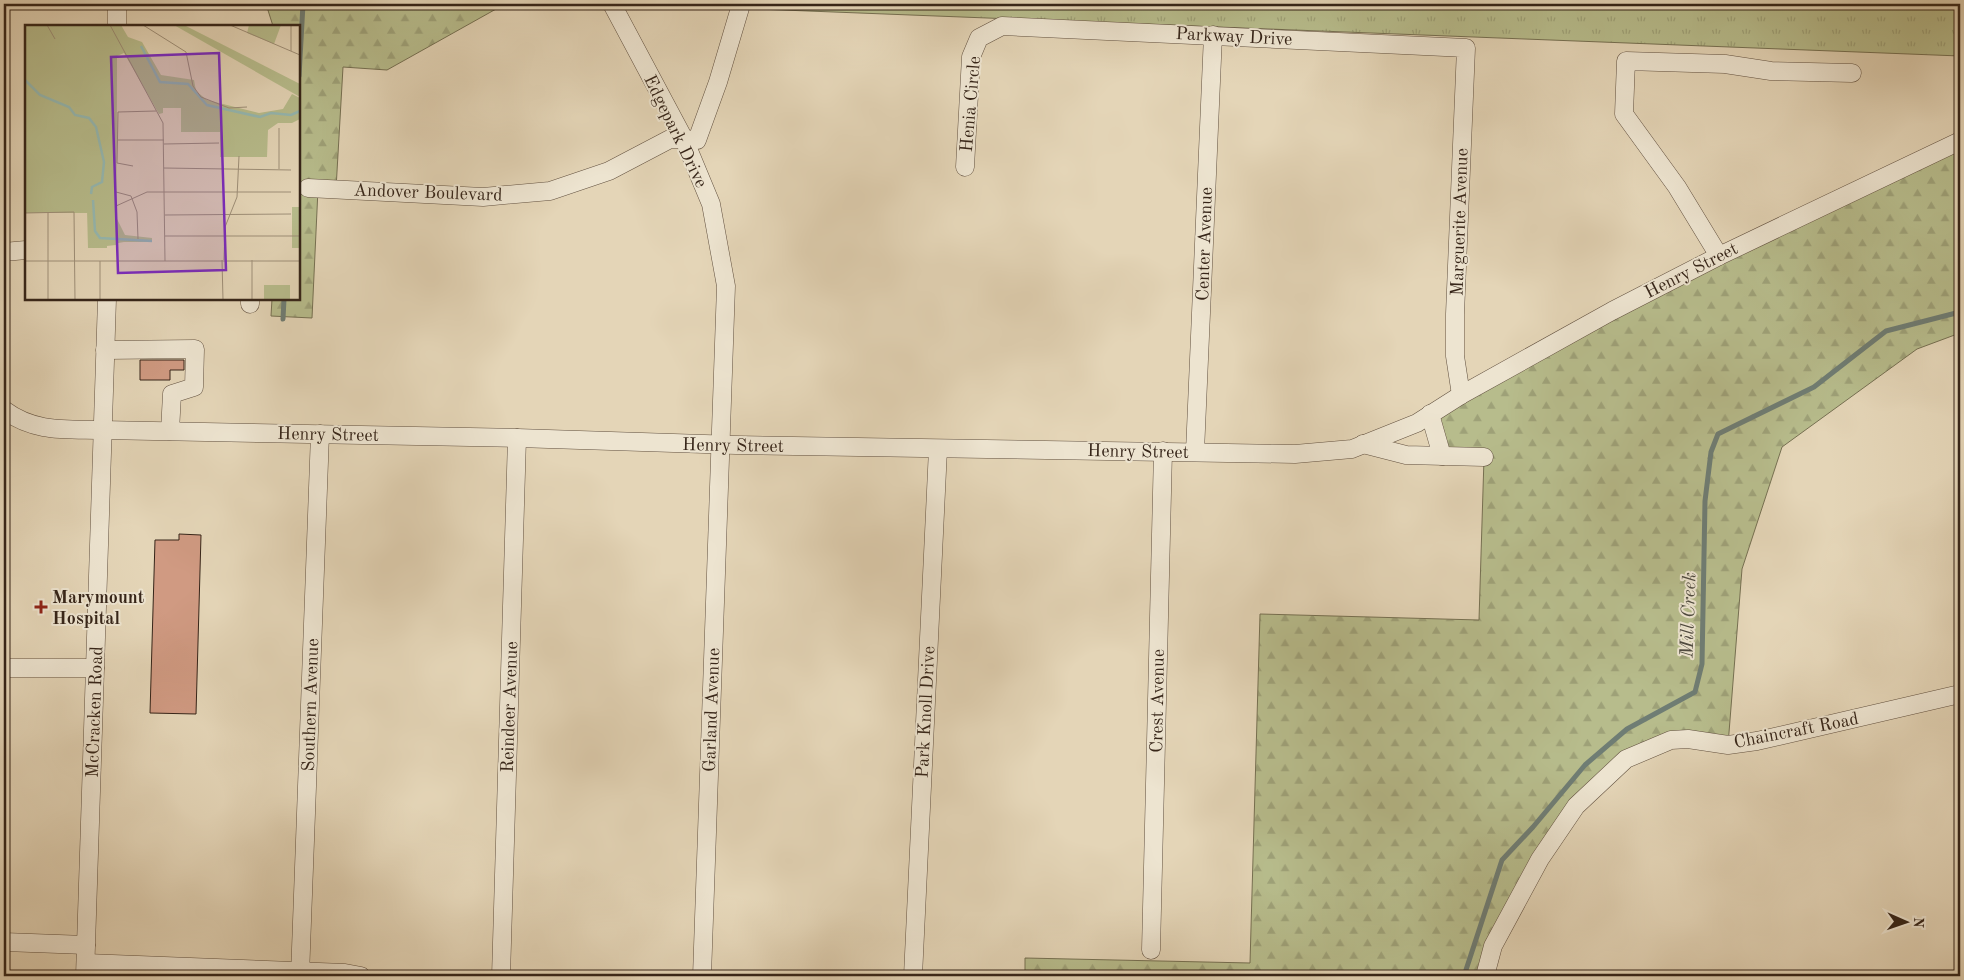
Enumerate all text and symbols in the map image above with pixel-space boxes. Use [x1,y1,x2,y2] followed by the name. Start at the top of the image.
[25,25,300,300] inset map
[1175,25,1293,49] street label: Parkway Drive
[958,55,984,153] street label: Henia Circle
[640,72,710,191] street label: Edgepark Drive
[1448,148,1472,296] street label: Marguerite Avenue
[353,181,503,205] street label: Andover Boulevard
[1194,187,1216,301] street label: Center Avenue
[1642,240,1741,302] street label: Henry Street
[277,425,379,445] street label: Henry Street
[682,436,784,456] street label: Henry Street
[1087,442,1189,462] street label: Henry Street
[1678,572,1700,659] water label: Mill Creek
[52,589,145,628] place label: Marymount Hospital
[34,600,48,614] marker: Marymount Hospital
[300,638,322,772] street label: Southern Avenue
[499,641,521,773] street label: Reindeer Avenue
[914,645,938,779] street label: Park Knoll Drive
[84,646,106,778] street label: McCracken Road
[701,648,723,772] street label: Garland Avenue
[1148,649,1168,753] street label: Crest Avenue
[1732,710,1860,752] street label: Chaincraft Road
[1882,898,1932,948] north arrow
[1911,917,1925,928] text: N

